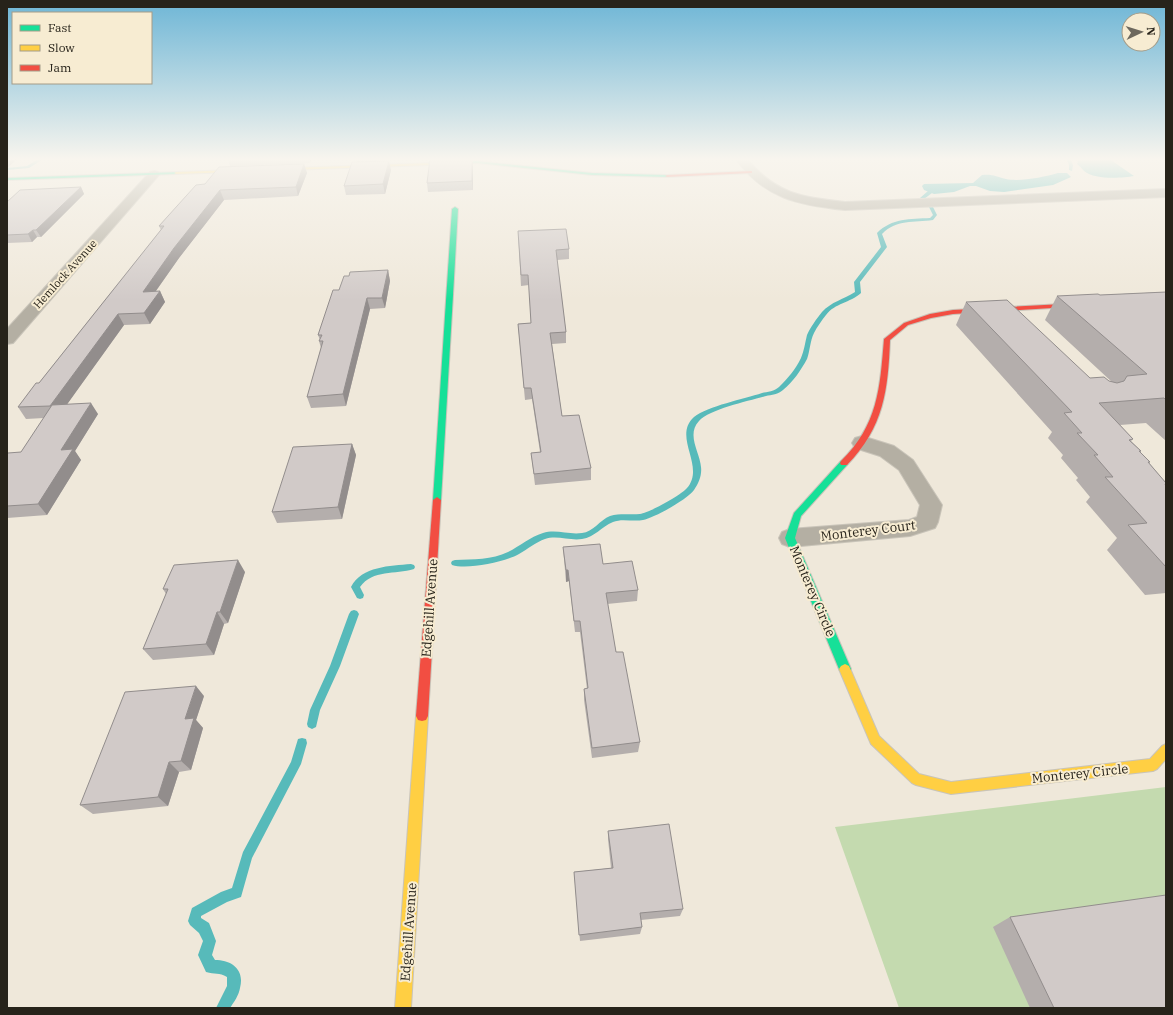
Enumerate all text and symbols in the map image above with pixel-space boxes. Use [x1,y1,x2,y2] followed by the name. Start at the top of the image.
[12,12,152,84] legend
[1121,12,1161,52] north arrow
[48,20,72,35] text: Fast
[1144,26,1158,36] text: N
[48,40,75,55] text: Slow
[48,60,72,75] text: Jam
[30,237,100,311] street label: Hemlock Avenue
[820,516,917,545] street label: Monterey Court
[786,543,839,639] street label: Monterey Circle
[418,558,441,658] street label: Edgehill Avenue
[1031,760,1129,787] street label: Monterey Circle
[397,882,420,982] street label: Edgehill Avenue

